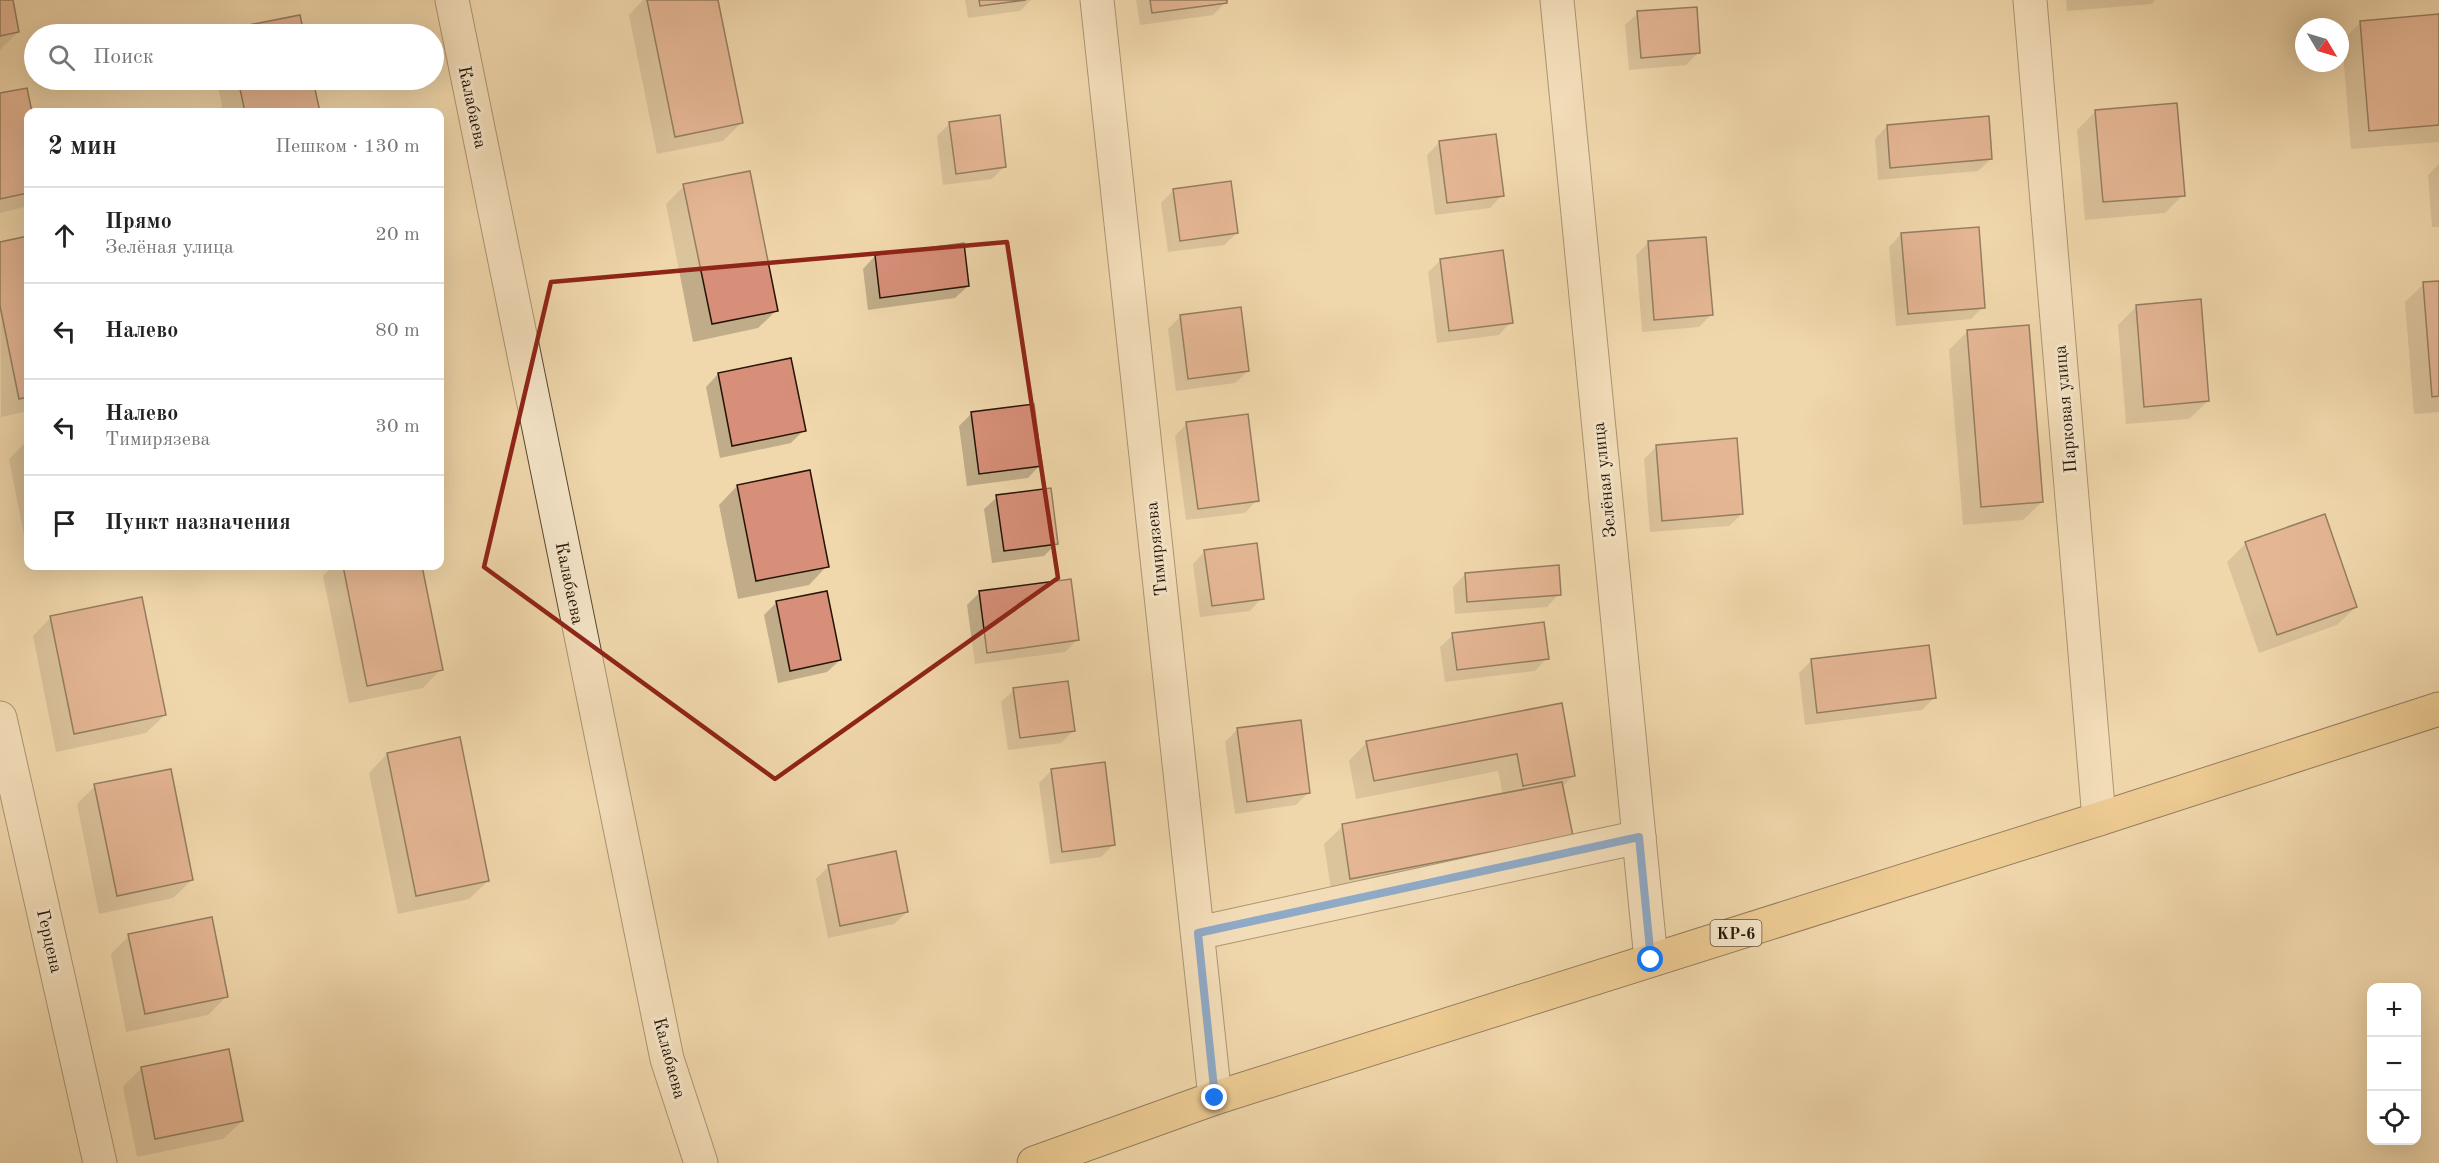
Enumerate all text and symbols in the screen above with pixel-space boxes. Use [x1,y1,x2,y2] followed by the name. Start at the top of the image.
[2295,18,2349,72] north arrow
[24,24,444,90] search box
[45,41,78,74] icon: search
[93,46,154,68] text: Поиск
[455,64,490,150] street label: Калабаева
[48,134,117,160] text: 2 мин
[275,137,420,157] text: Пешком · 130 m
[105,211,172,233] text: Прямо
[48,219,81,252] icon: ahead
[375,225,420,245] text: 20 m
[105,238,234,258] text: Зелёная улица
[48,315,81,348] icon: left
[105,320,178,342] text: Налево
[375,321,420,341] text: 80 m
[2051,344,2081,474] street label: Парковая улица
[105,403,178,425] text: Налево
[48,411,81,444] icon: left
[375,417,420,437] text: 30 m
[1590,421,1620,539] street label: Зелёная улица
[105,430,210,450] text: Тимирязева
[1143,501,1171,597] street label: Тимирязева
[48,507,81,540] icon: arrive
[105,512,291,534] text: Пункт назначения
[552,540,587,626] street label: Калабаева
[33,908,65,975] street label: Герцена
[1710,920,1762,946] road number: KP-6
[1637,946,1663,972] route start
[2367,983,2421,1145] map controls
[2367,983,2421,1037] button: +
[650,1016,689,1101] street label: Калабаева
[2367,1037,2421,1091] button: −
[1201,1084,1227,1110] route end
[2367,1091,2421,1145] button: locate

